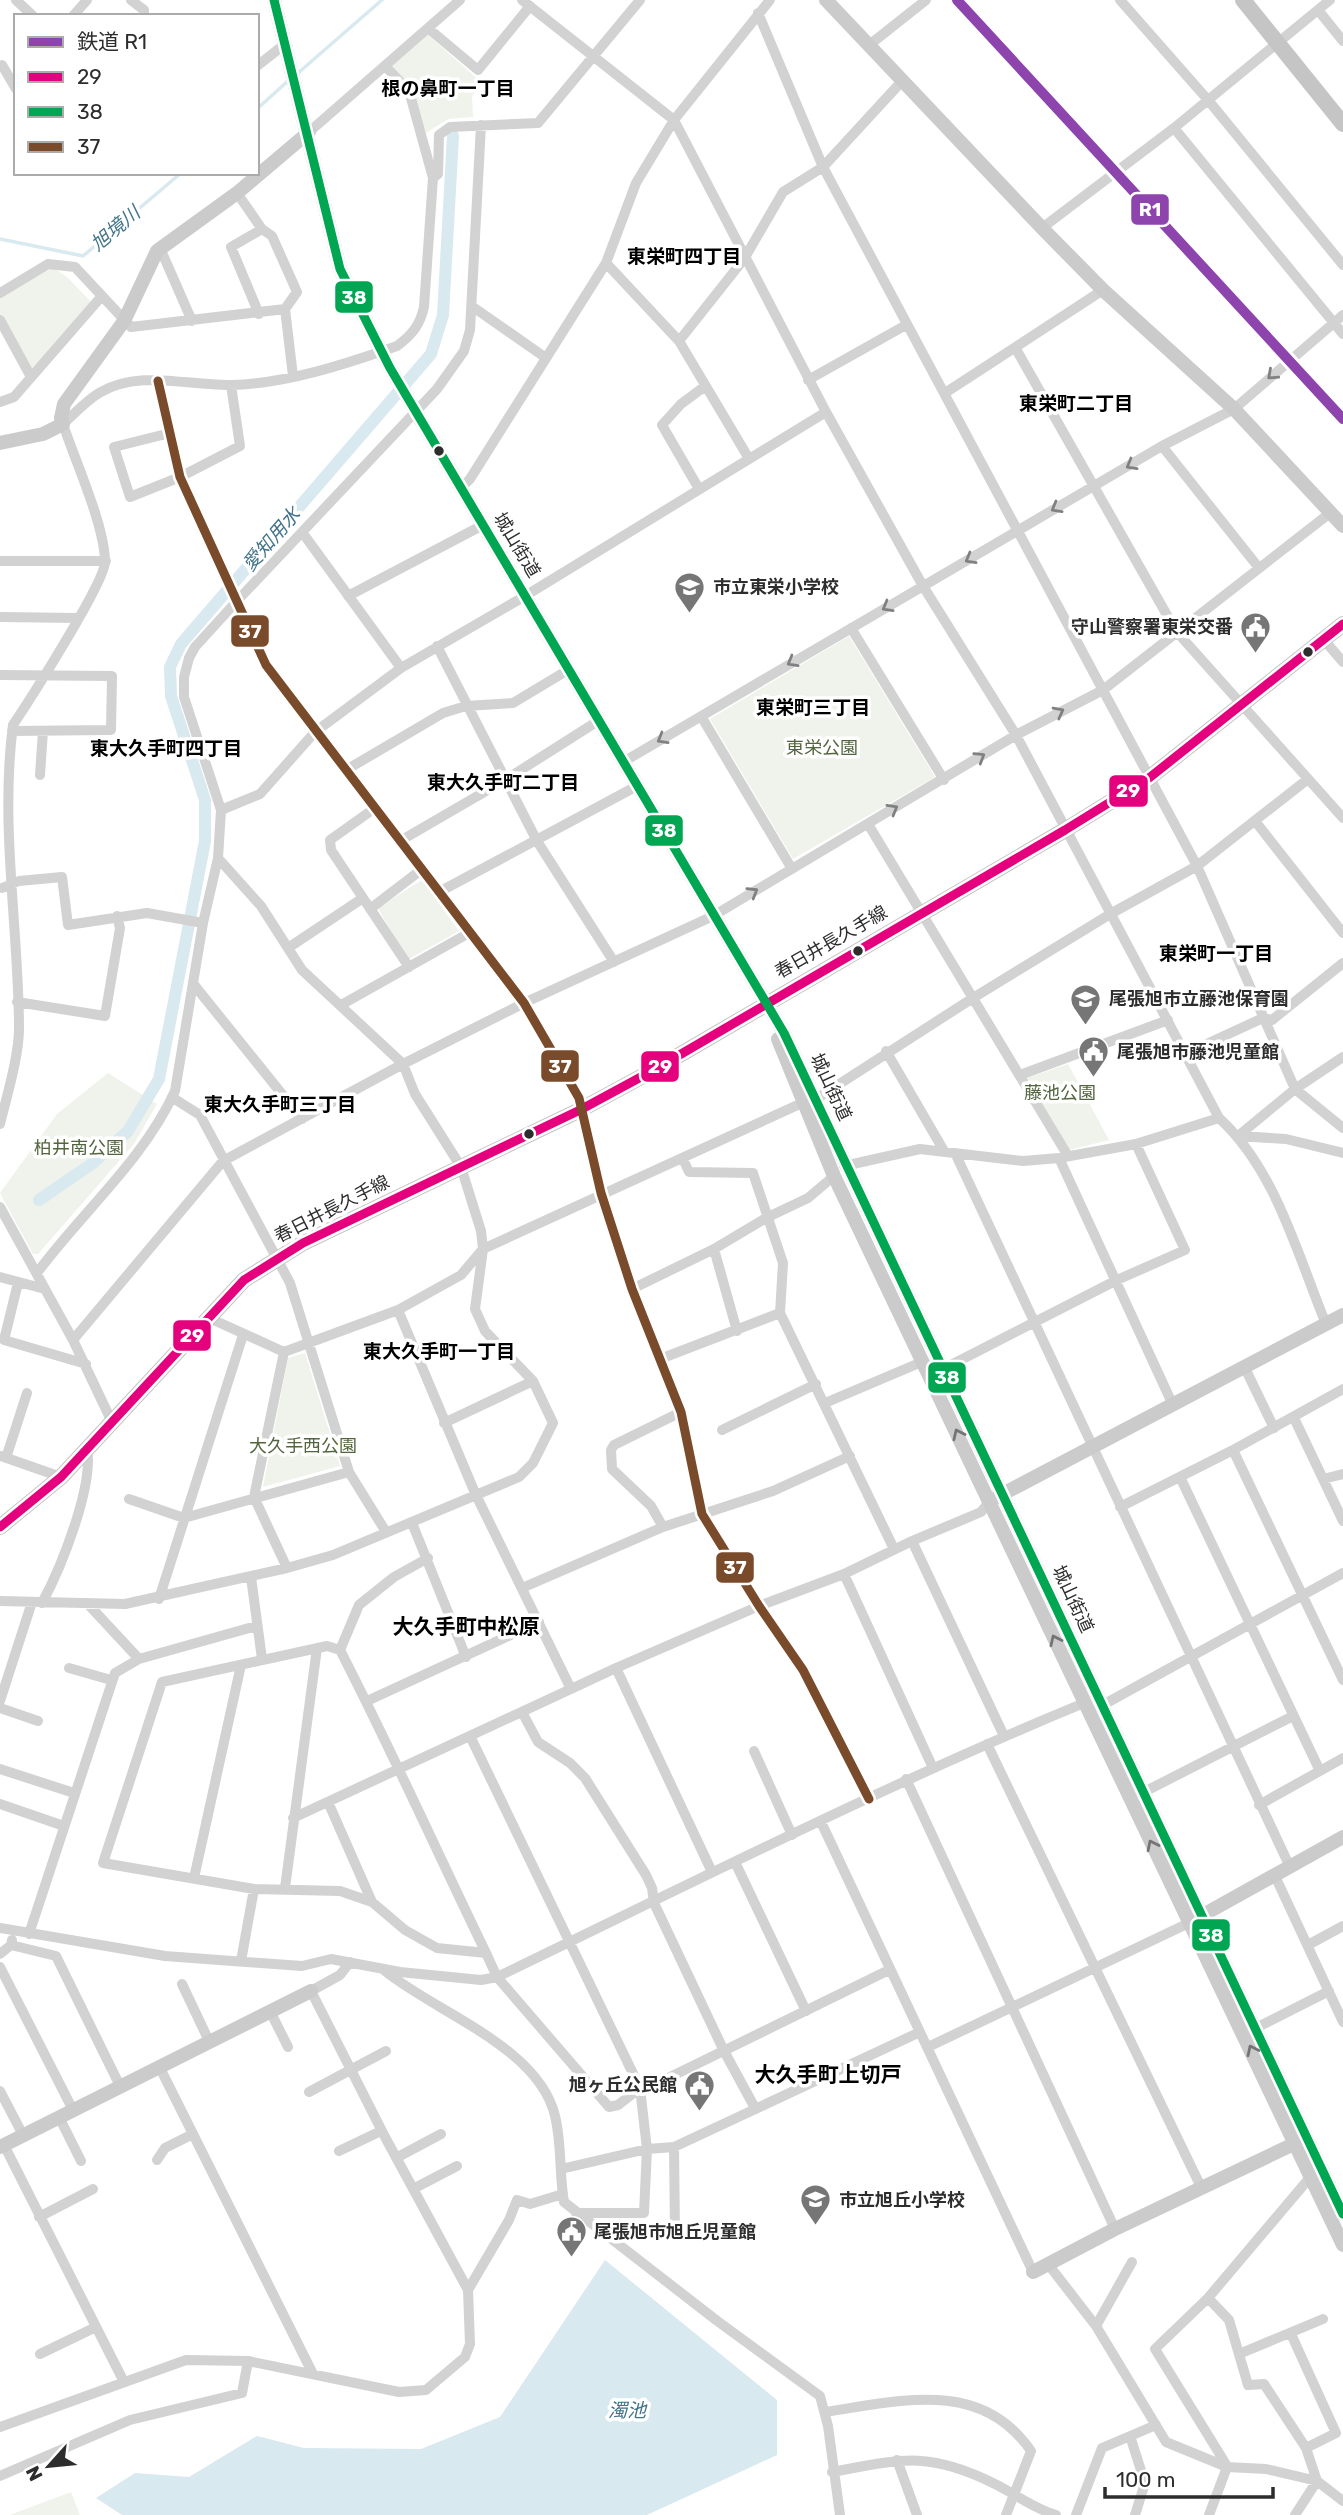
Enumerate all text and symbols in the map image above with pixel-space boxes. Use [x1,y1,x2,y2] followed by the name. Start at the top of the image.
[14,14,259,175] legend
[77,29,147,54] text: 鉄道 R1
[77,64,102,89] text: 29
[381,77,515,100] district label: 根の鼻町一丁目
[77,99,103,124] text: 38
[77,134,101,159] text: 37
[1130,193,1170,226] line badge: R1
[1139,198,1161,221] text: R1
[86,200,146,256] water label: 旭境川
[627,245,741,268] district label: 東栄町四丁目
[334,280,374,314] line badge: 38
[341,286,367,309] text: 38
[1267,366,1280,379] one-way arrow
[1019,392,1133,415] district label: 東栄町二丁目
[432,444,446,458] unlabelled marker
[1126,456,1139,469] one-way arrow
[1051,500,1064,513] one-way arrow
[238,502,306,576] water label: 愛知用水
[489,508,545,582] street label: 城山街道
[965,550,978,563] one-way arrow
[673,570,707,614] school or university icon: 市立東栄小学校
[713,576,839,598] place label: 市立東栄小学校
[882,599,895,612] one-way arrow
[1239,610,1273,654] public building icon: 守山警察署東栄交番
[230,614,270,648] line badge: 37
[1071,616,1233,638] place label: 守山警察署東栄交番
[238,620,262,643] text: 37
[1301,645,1315,659] unlabelled marker
[787,654,800,667] one-way arrow
[756,696,870,719] district label: 東栄町三丁目
[1052,707,1064,721] one-way arrow
[656,731,669,744] one-way arrow
[90,737,242,760] district label: 東大久手町四丁目
[786,737,858,759] park label: 東栄公園
[972,753,985,766] one-way arrow
[427,771,579,794] district label: 東大久手町二丁目
[1108,774,1149,808] line badge: 29
[1116,779,1140,802] text: 29
[886,805,899,818] one-way arrow
[644,814,684,847] line badge: 38
[651,819,677,842] text: 38
[745,888,758,901] one-way arrow
[771,901,891,983] street label: 春日井長久手線
[1159,942,1273,965] district label: 東栄町一丁目
[851,944,865,958] unlabelled marker
[1069,982,1103,1026] school or university icon: 尾張旭市立藤池保育園
[1109,988,1289,1010] place label: 尾張旭市立藤池保育園
[1077,1035,1111,1079] public building icon: 尾張旭市藤池児童館
[1117,1041,1279,1063] place label: 尾張旭市藤池児童館
[540,1049,580,1083] line badge: 37
[640,1050,680,1083] line badge: 29
[806,1050,856,1124] street label: 城山街道
[548,1055,572,1078] text: 37
[648,1055,672,1078] text: 29
[1024,1082,1096,1104] park label: 藤池公園
[204,1093,356,1116] district label: 東大久手町三丁目
[522,1127,536,1141] unlabelled marker
[34,1137,124,1159] park label: 柏井南公園
[271,1171,393,1247] street label: 春日井長久手線
[172,1319,212,1352] line badge: 29
[180,1324,204,1347] text: 29
[363,1340,515,1363] district label: 東大久手町一丁目
[927,1361,967,1394] line badge: 38
[934,1366,960,1389] text: 38
[953,1429,967,1441] one-way arrow
[249,1435,357,1457] park label: 大久手西公園
[715,1551,755,1584] line badge: 37
[723,1556,747,1579] text: 37
[1048,1562,1098,1636] street label: 城山街道
[393,1614,540,1639] district label: 大久手町中松原
[1049,1635,1063,1647] one-way arrow
[1147,1840,1161,1853] one-way arrow
[1191,1918,1231,1952] line badge: 38
[1198,1924,1224,1947] text: 38
[1246,2045,1260,2057] one-way arrow
[755,2062,902,2087] district label: 大久手町上切戸
[683,2068,717,2112] public building icon: 旭ヶ丘公民館
[569,2074,677,2096] place label: 旭ヶ丘公民館
[799,2183,833,2227] school or university icon: 市立旭丘小学校
[839,2189,965,2211] place label: 市立旭丘小学校
[554,2215,588,2259] public building icon: 尾張旭市旭丘児童館
[594,2221,756,2243] place label: 尾張旭市旭丘児童館
[608,2399,648,2422] water label: 濁池
[14,2431,84,2501] north arrow
[1105,2456,1273,2500] scale bar
[21,2462,48,2485] text: N
[1116,2467,1175,2492] text: 100 m

